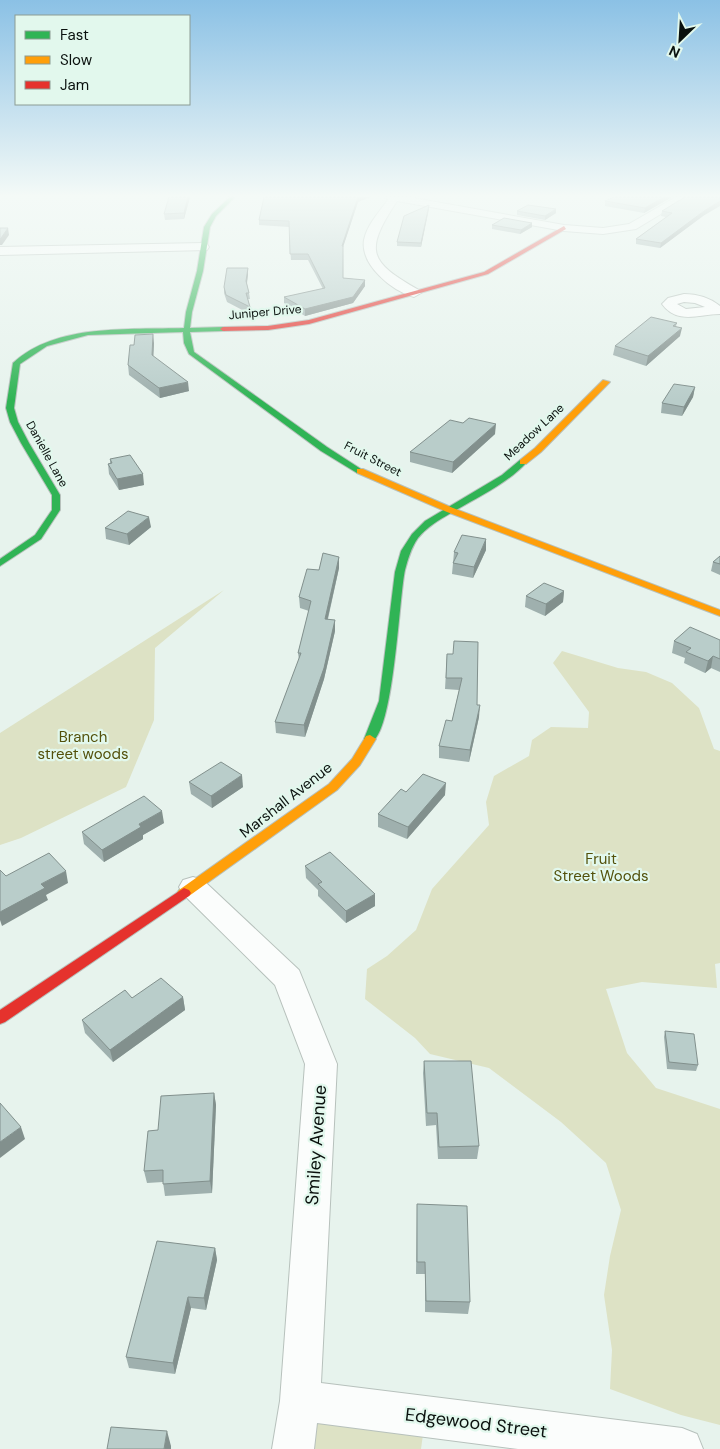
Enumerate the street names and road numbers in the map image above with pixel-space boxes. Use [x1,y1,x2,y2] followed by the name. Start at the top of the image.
[228,301,302,323] street label: Juniper Drive
[500,400,568,464] street label: Meadow Lane
[22,418,72,490] street label: Danielle Lane
[342,438,405,480] street label: Fruit Street
[236,758,336,842] street label: Marshall Avenue
[300,1084,332,1206] street label: Smiley Avenue
[404,1402,548,1444] street label: Edgewood Street

